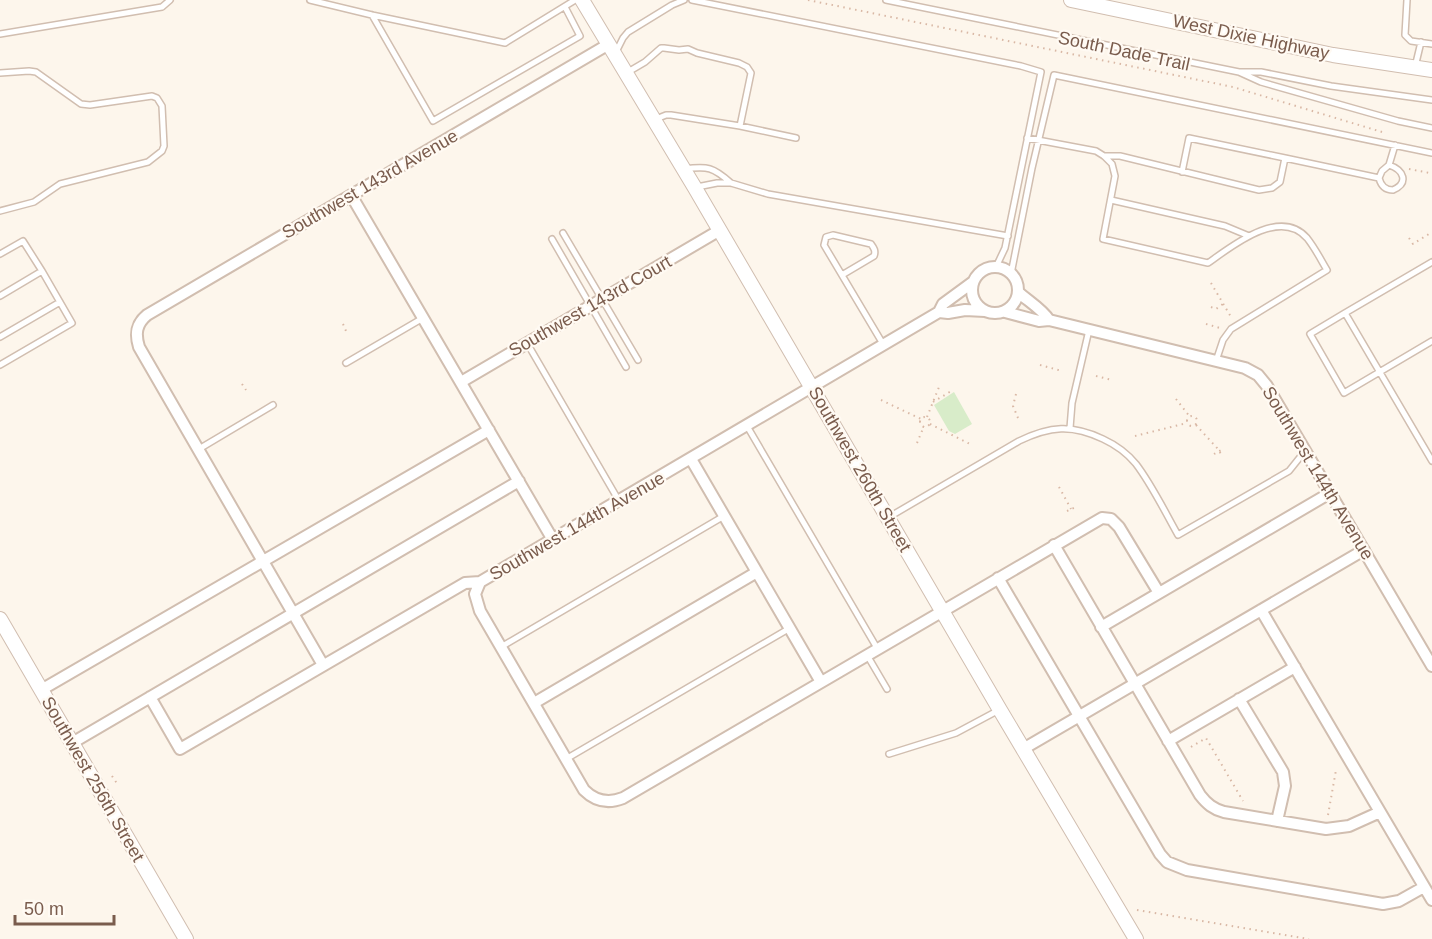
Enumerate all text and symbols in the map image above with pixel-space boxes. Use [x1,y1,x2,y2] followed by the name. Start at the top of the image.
[1171,11,1331,63] street label: West Dixie Highway
[1056,27,1192,75] street label: South Dade Trail
[278,125,462,243] street label: Southwest 143rd Avenue
[505,251,675,361] street label: Southwest 143rd Court
[805,383,915,555] street label: Southwest 260th Street
[1258,383,1378,563] street label: Southwest 144th Avenue
[486,468,668,584] street label: Southwest 144th Avenue
[38,693,148,865] street label: Southwest 256th Street
[15,888,114,926] scale bar
[24,899,64,919] text: 50 m

